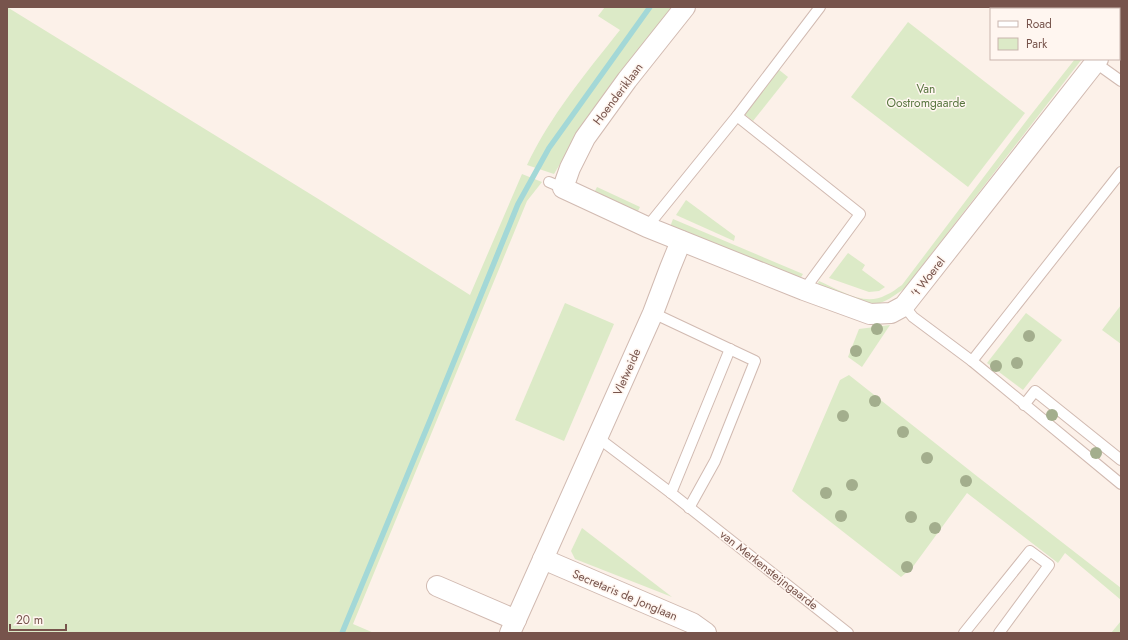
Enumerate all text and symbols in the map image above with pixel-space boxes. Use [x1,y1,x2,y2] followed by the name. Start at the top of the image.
[990,8,1120,60] legend
[1026,15,1052,33] text: Road
[1026,35,1048,53] text: Park
[589,59,647,129] street label: Hoenderiklaan
[886,80,966,112] park label: Van Oostromgaarde
[907,253,949,301] street label: 't Woerel
[609,345,645,399] street label: Vletweide
[716,526,822,614] street label: van Merkensteijngaarde
[570,565,680,625] street label: Secretaris de Jonglaan
[10,606,66,632] scale bar
[16,611,43,629] text: 20 m

